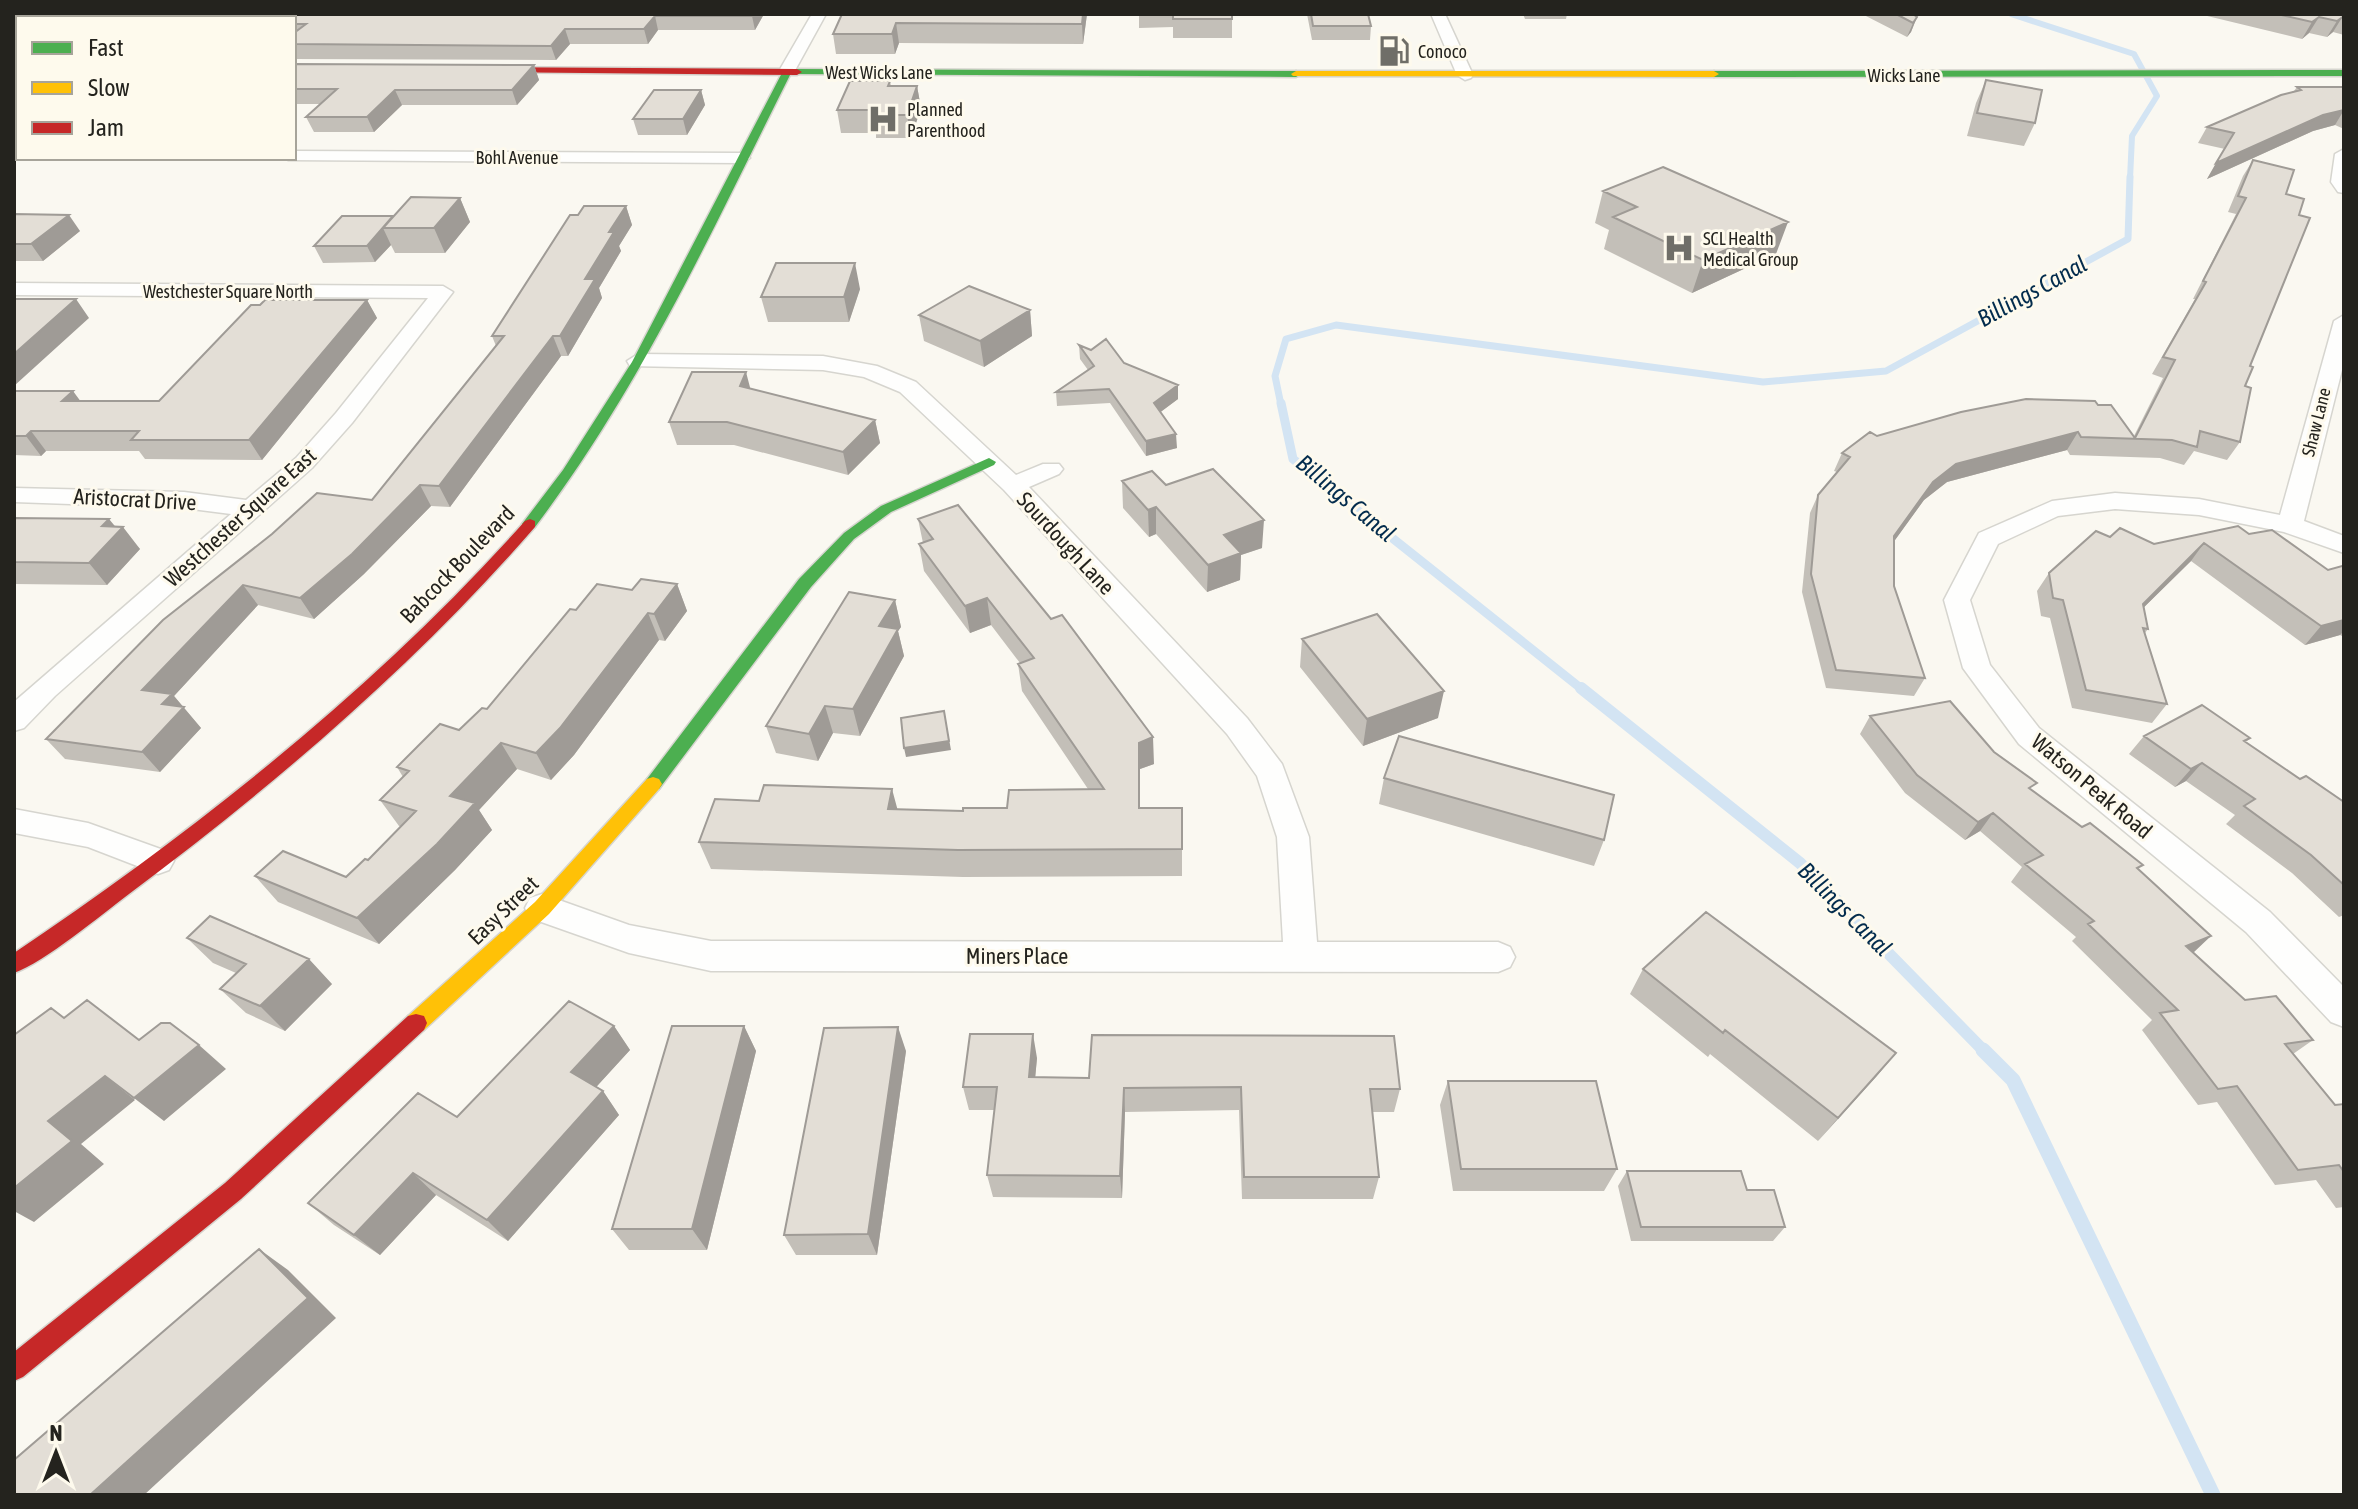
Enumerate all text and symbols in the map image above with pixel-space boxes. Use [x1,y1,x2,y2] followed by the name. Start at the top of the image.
[16,16,296,160] legend
[88,34,124,61] text: Fast
[1377,34,1411,68] fuel station icon: Conoco
[1418,41,1467,62] place label: Conoco
[825,62,933,83] street label: West Wicks Lane
[1868,65,1940,86] street label: Wicks Lane
[88,74,130,101] text: Slow
[907,99,985,141] place label: Planned Parenthood
[866,102,900,136] hospital icon: Planned Parenthood
[88,114,124,141] text: Jam
[476,147,558,168] street label: Bohl Avenue
[1703,228,1799,270] place label: SCL Health Medical Group
[1662,231,1696,265] hospital icon: SCL Health Medical Group
[1973,250,2091,332] water label: Billings Canal
[143,281,313,302] street label: Westchester Square North
[2297,385,2335,459] street label: Shaw Lane
[159,442,321,592] street label: Westchester Square East
[1291,449,1401,547] water label: Billings Canal
[73,483,197,515] street label: Aristocrat Drive
[1012,486,1120,600] street label: Sourdough Lane
[394,500,520,628] street label: Babcock Boulevard
[2027,728,2157,844] street label: Watson Peak Road
[1793,857,1897,961] water label: Billings Canal
[462,870,544,950] street label: Easy Street
[966,943,1068,969] street label: Miners Place
[16,1413,96,1493] north arrow
[50,1420,62,1446] text: N

